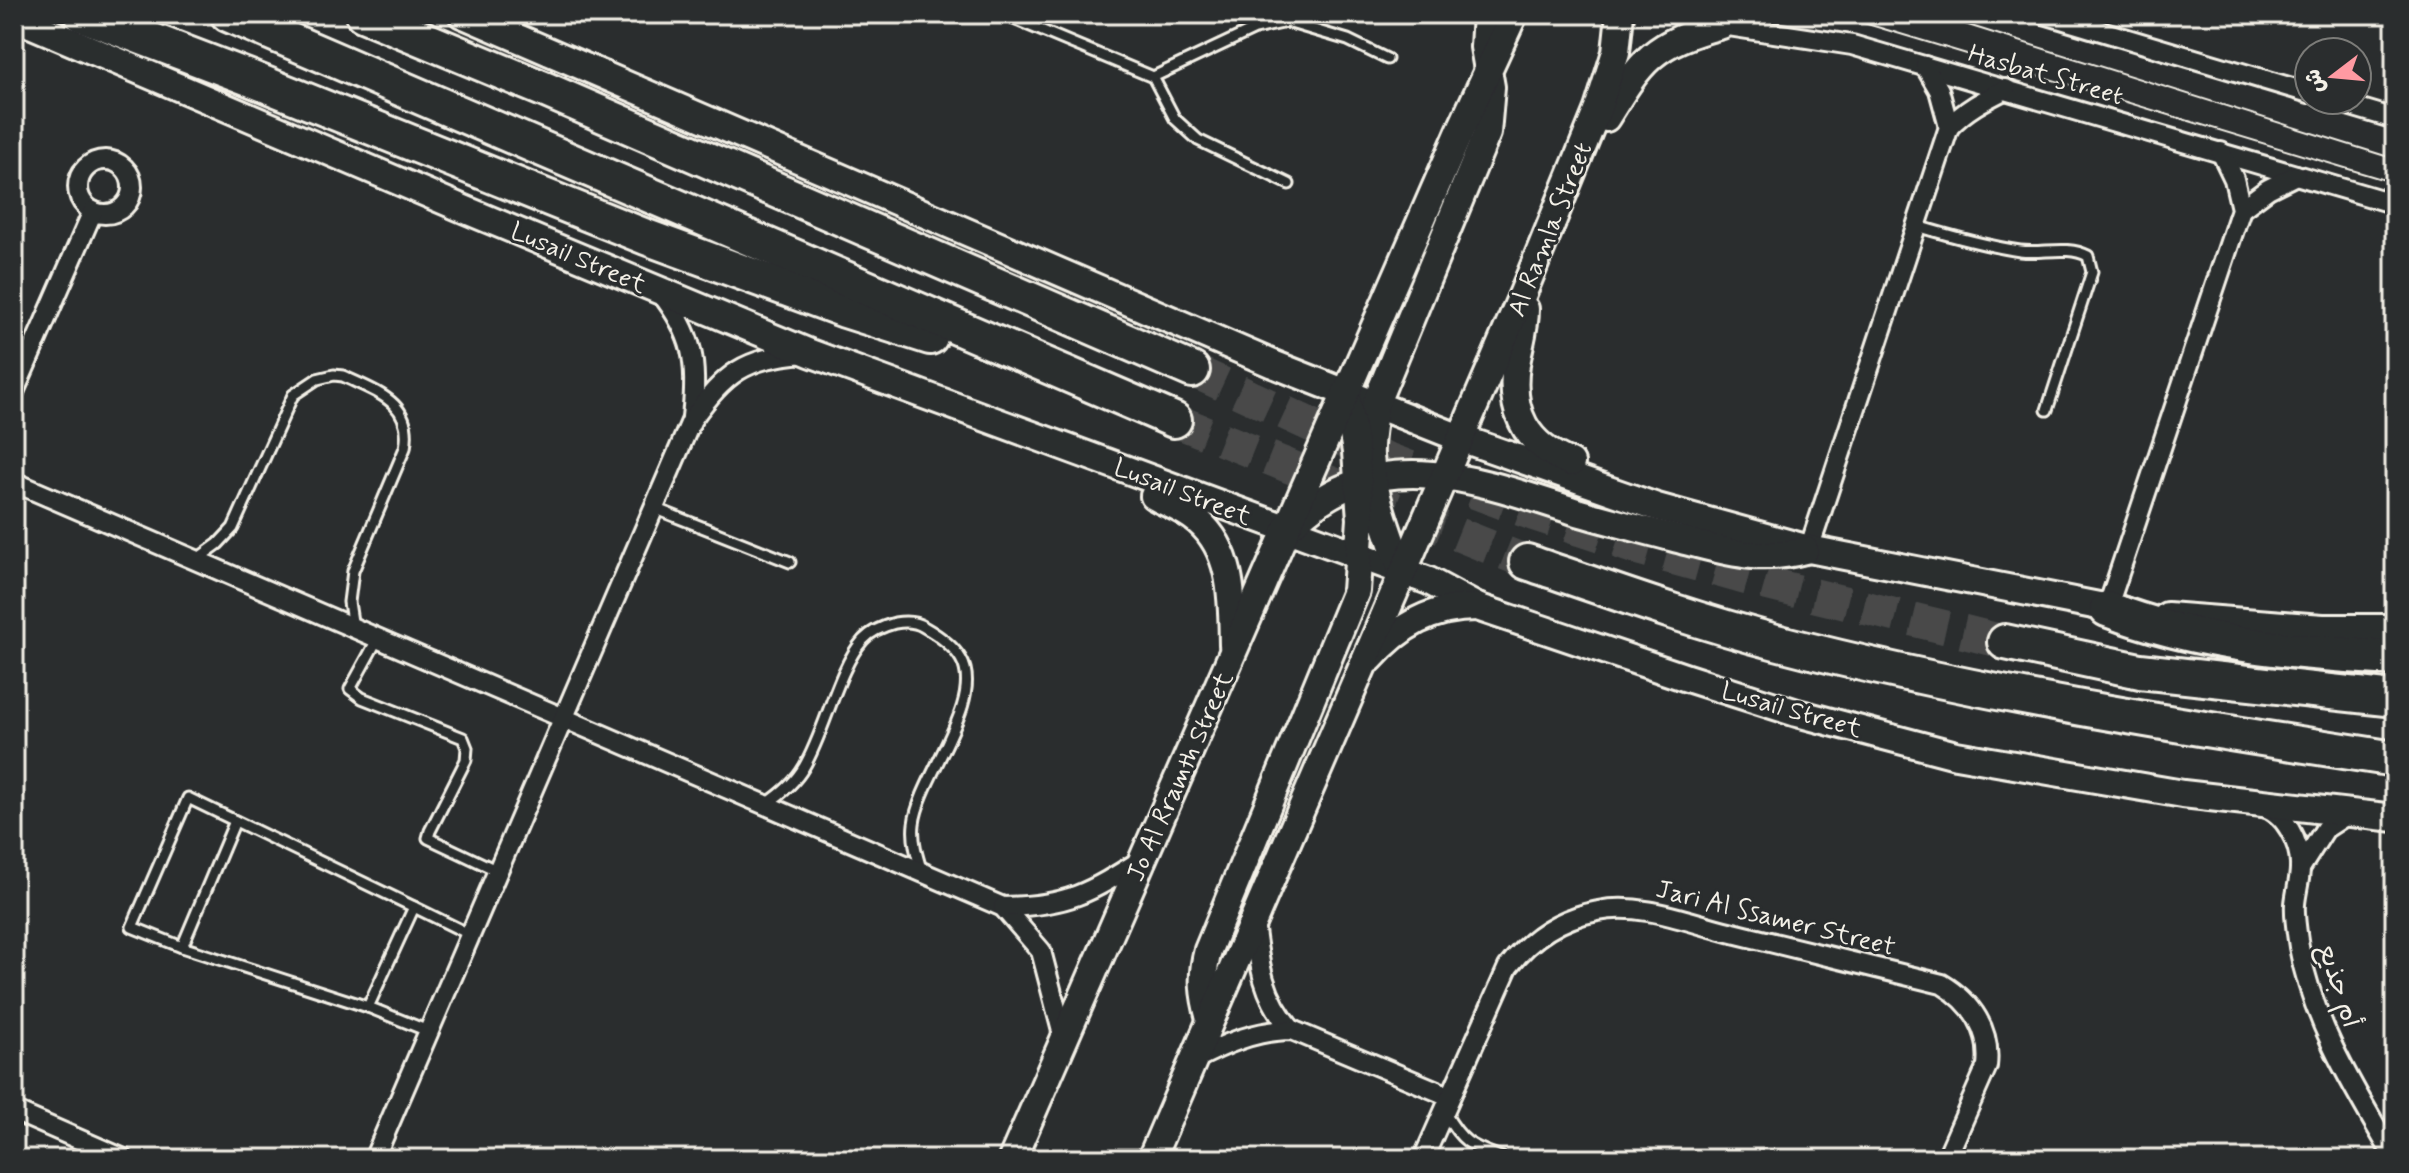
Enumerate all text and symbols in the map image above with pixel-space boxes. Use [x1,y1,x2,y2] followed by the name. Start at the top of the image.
[2293,36,2373,116] north arrow
[1964,38,2127,114] street label: Hasbat Street
[2299,65,2332,96] text: ش
[1500,138,1601,322] street label: Al Ramla Street
[505,215,651,303] street label: Lusail Street
[1109,451,1256,535] street label: Lusail Street
[1119,667,1242,887] street label: Jo Al Rramth Street
[1717,675,1866,747] street label: Lusail Street
[1652,873,1899,965] street label: Jari Al Ssamer Street
[2308,939,2368,1033] street label: أم جذيع

